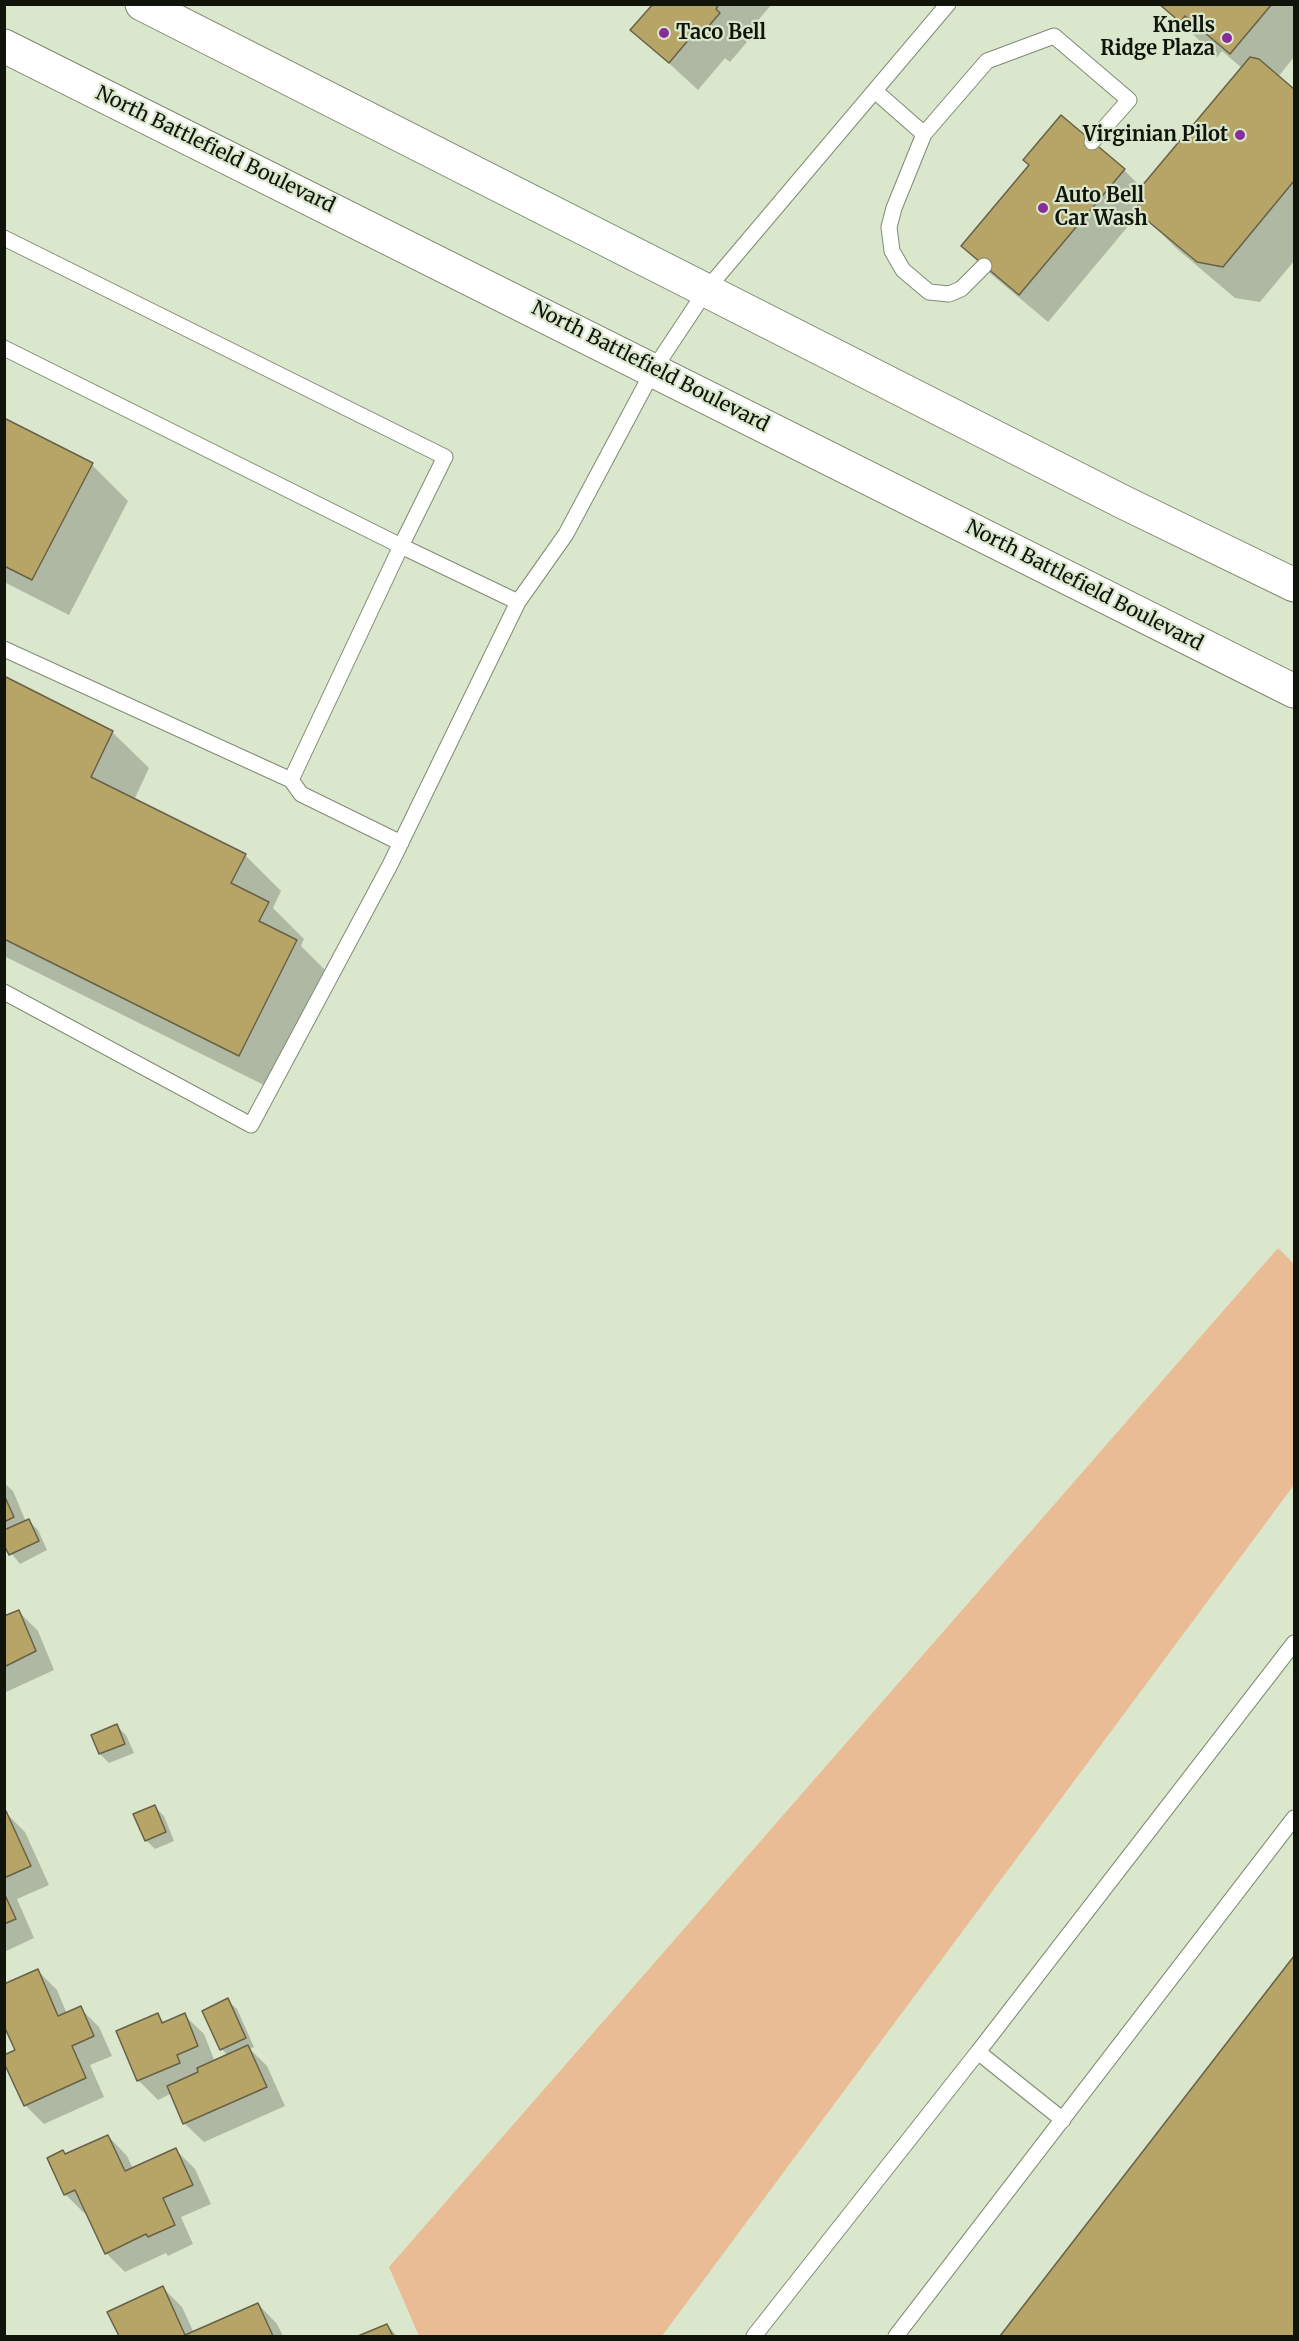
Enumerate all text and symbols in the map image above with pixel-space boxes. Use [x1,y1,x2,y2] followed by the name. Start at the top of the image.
[1100,14,1215,61] place label: Knells Ridge Plaza
[676,21,766,45] place label: Taco Bell
[657,26,671,40] marker: Taco Bell
[1220,31,1234,45] marker: Knells Ridge Plaza
[91,82,339,218] street label: North Battlefield Boulevard
[1083,123,1228,147] place label: Virginian Pilot
[1233,128,1247,142] marker: Virginian Pilot
[1055,184,1148,231] place label: Auto Bell Car Wash
[1036,201,1050,215] marker: Auto Bell Car Wash
[527,297,773,437] street label: North Battlefield Boulevard
[961,516,1207,656] street label: North Battlefield Boulevard

